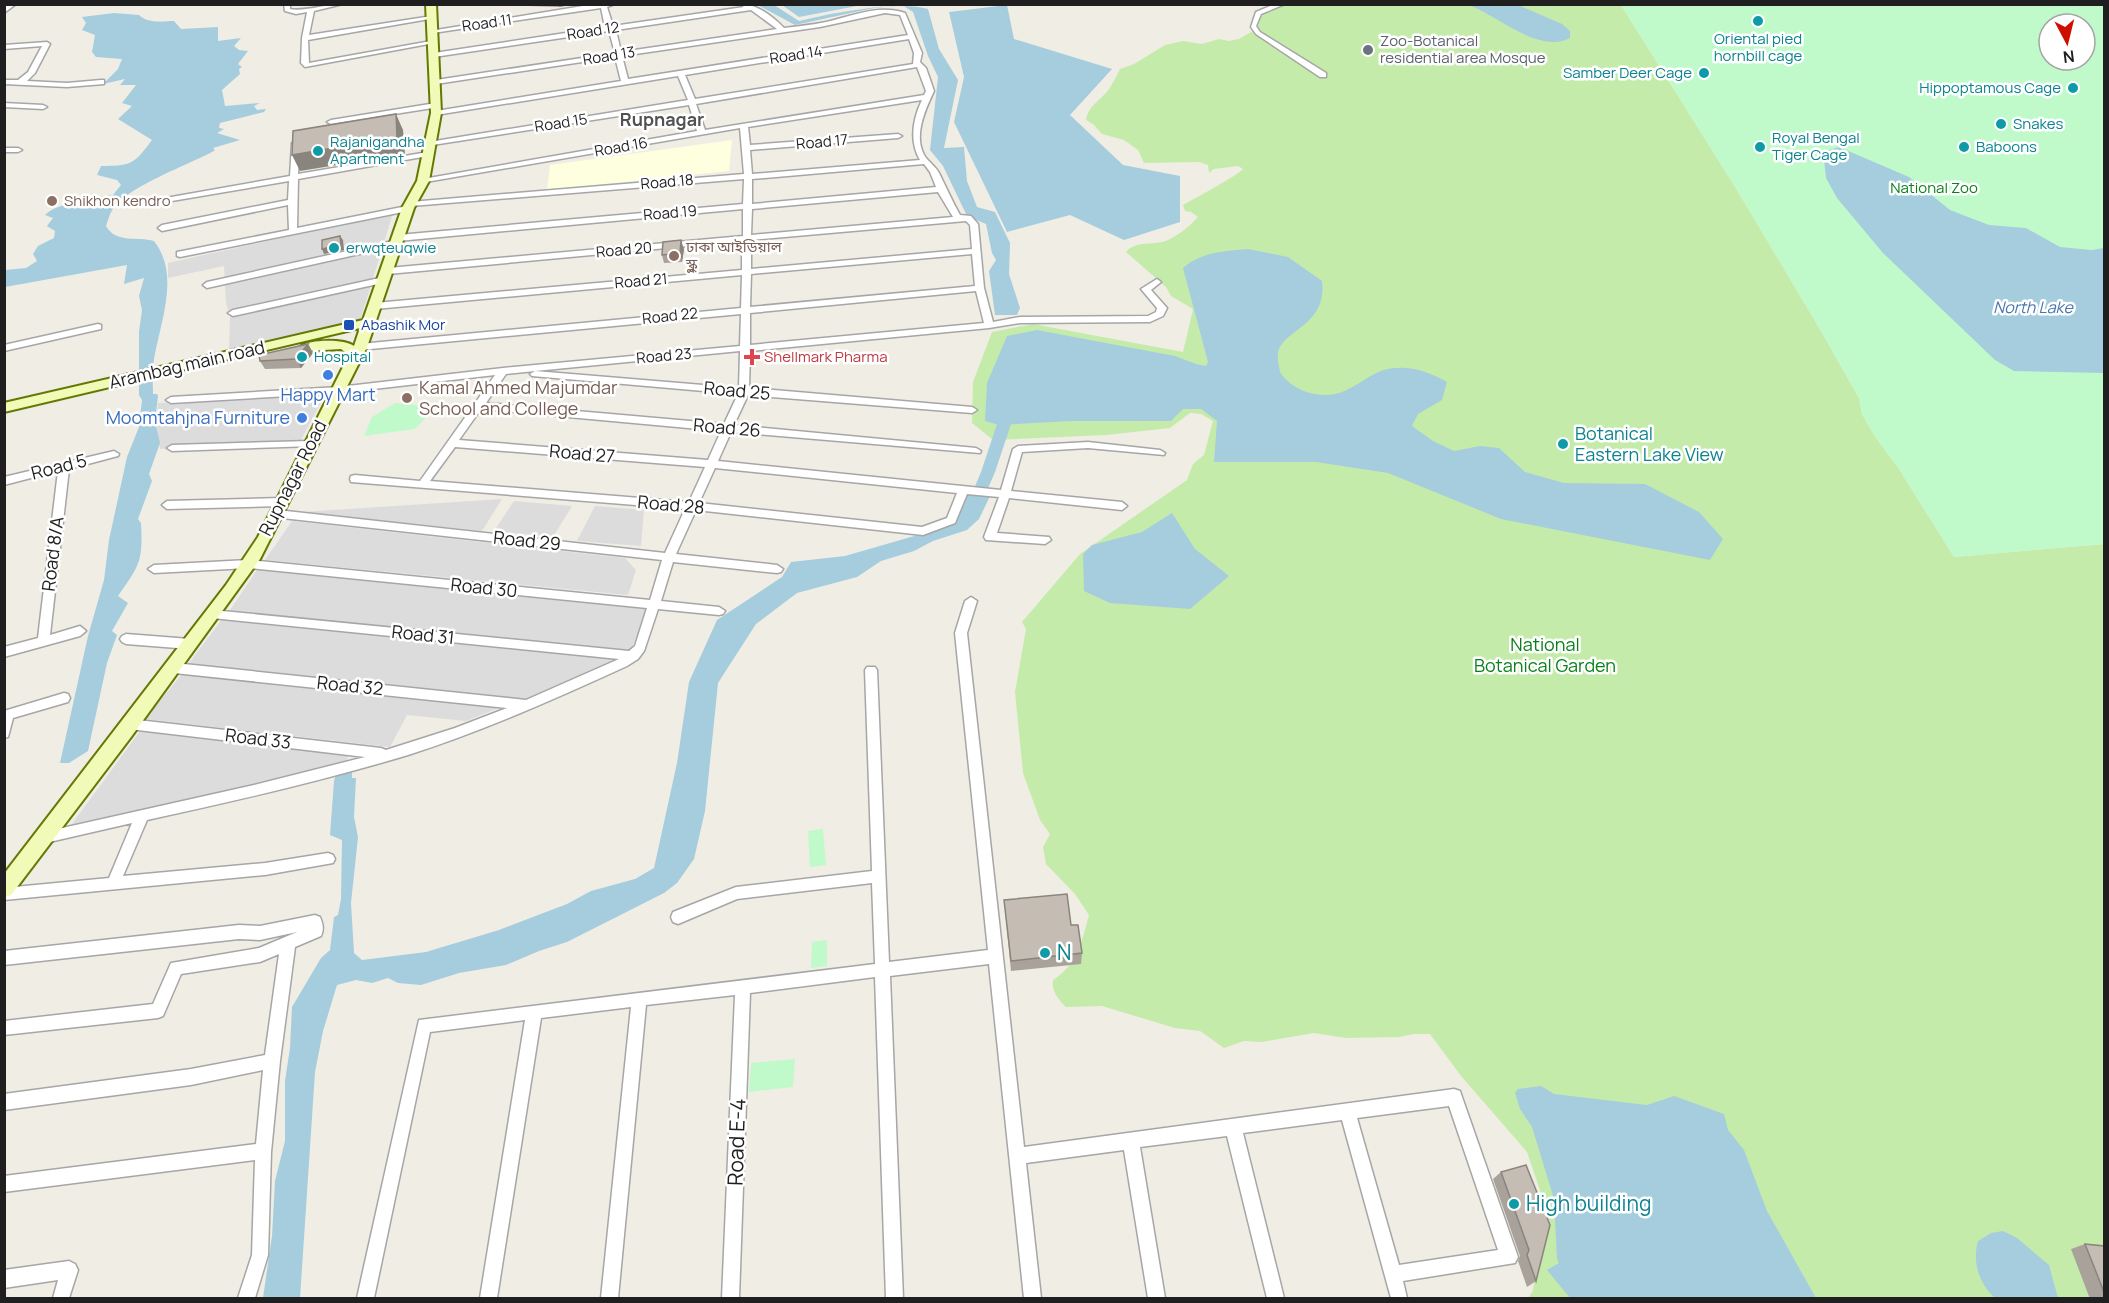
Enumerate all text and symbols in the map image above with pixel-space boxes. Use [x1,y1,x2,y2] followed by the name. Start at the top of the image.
[461,9,513,36] street label: Road 11
[2037,12,2097,72] north arrow
[1751,14,1765,28] marker: Oriental pied hornbill cage
[565,16,621,45] street label: Road 12
[1714,28,1803,66] place label: Oriental pied hornbill cage
[1380,30,1546,68] place label: Zoo-Botanical residential area Mosque
[768,40,824,69] street label: Road 14
[581,41,637,70] street label: Road 13
[1361,43,1375,57] marker: Zoo-Botanical residential area Mosque
[2062,45,2076,69] text: N
[1563,62,1692,83] place label: Samber Deer Cage
[1697,66,1711,80] marker: Samber Deer Cage
[1919,77,2061,98] place label: Hippoptamous Cage
[2066,81,2080,95] marker: Hippoptamous Cage
[620,107,704,131] district label: Rupnagar
[533,108,589,137] street label: Road 15
[2013,113,2064,134] place label: Snakes
[1994,117,2008,131] marker: Snakes
[1772,127,1860,165] place label: Royal Bengal Tiger Cage
[795,129,849,154] street label: Road 17
[330,131,425,169] place label: Rajanigandha Apartment
[593,132,649,162] street label: Road 16
[1976,136,2037,157] place label: Baboons
[1753,140,1767,154] marker: Royal Bengal Tiger Cage
[1957,140,1971,154] marker: Baboons
[311,144,325,158] marker: Rajanigandha Apartment
[640,169,694,194] street label: Road 18
[1890,177,1978,198] park label: National Zoo
[64,190,171,211] place label: Shikhon kendro
[45,194,59,208] marker: Shikhon kendro
[642,200,698,225] street label: Road 19
[685,236,783,274] place label: ঢাকা আইডিয়াল স্কুল
[346,237,437,258] place label: erwqteuqwie
[595,237,653,262] street label: Road 20
[327,241,341,255] marker: erwqteuqwie
[667,249,681,263] marker: ঢাকা আইডিয়াল স্কুল
[614,268,668,293] street label: Road 21
[1993,296,2074,318] water label: North Lake
[641,302,699,329] street label: Road 22
[361,314,446,335] place label: Abashik Mor
[342,318,356,332] marker: Abashik Mor
[107,334,267,394] street label: Arambag main road
[635,343,692,368] street label: Road 23
[314,346,371,367] place label: Hospital
[764,346,888,367] place label: Shellmark Pharma
[295,350,309,364] marker: Hospital
[745,350,759,364] marker: Shellmark Pharma
[321,368,335,382] marker: Happy Mart
[419,375,618,420] place label: Kamal Ahmed Majumdar School and College
[703,375,771,405] street label: Road 25
[280,382,376,406] place label: Happy Mart
[400,391,414,405] marker: Kamal Ahmed Majumdar School and College
[106,405,290,429] place label: Moomtahjna Furniture
[295,411,309,425] marker: Moomtahjna Furniture
[692,412,762,442] street label: Road 26
[253,416,332,539] street label: Rupnagar Road
[1575,421,1724,466] place label: Botanical Eastern Lake View
[1556,437,1570,451] marker: Botanical Eastern Lake View
[548,438,616,468] street label: Road 27
[28,448,89,485] street label: Road 5
[637,489,705,519] street label: Road 28
[36,515,69,593] street label: Road 8/A
[492,525,562,555] street label: Road 29
[449,572,519,602] street label: Road 30
[390,619,456,649] street label: Road 31
[1474,632,1616,677] park label: National Botanical Garden
[316,670,384,700] street label: Road 32
[224,722,292,754] street label: Road 33
[1057,938,1071,966] place label: N
[1038,946,1052,960] marker: N
[720,1098,752,1186] street label: Road E-4
[1526,1189,1651,1217] place label: High building
[1507,1197,1521,1211] marker: High building

